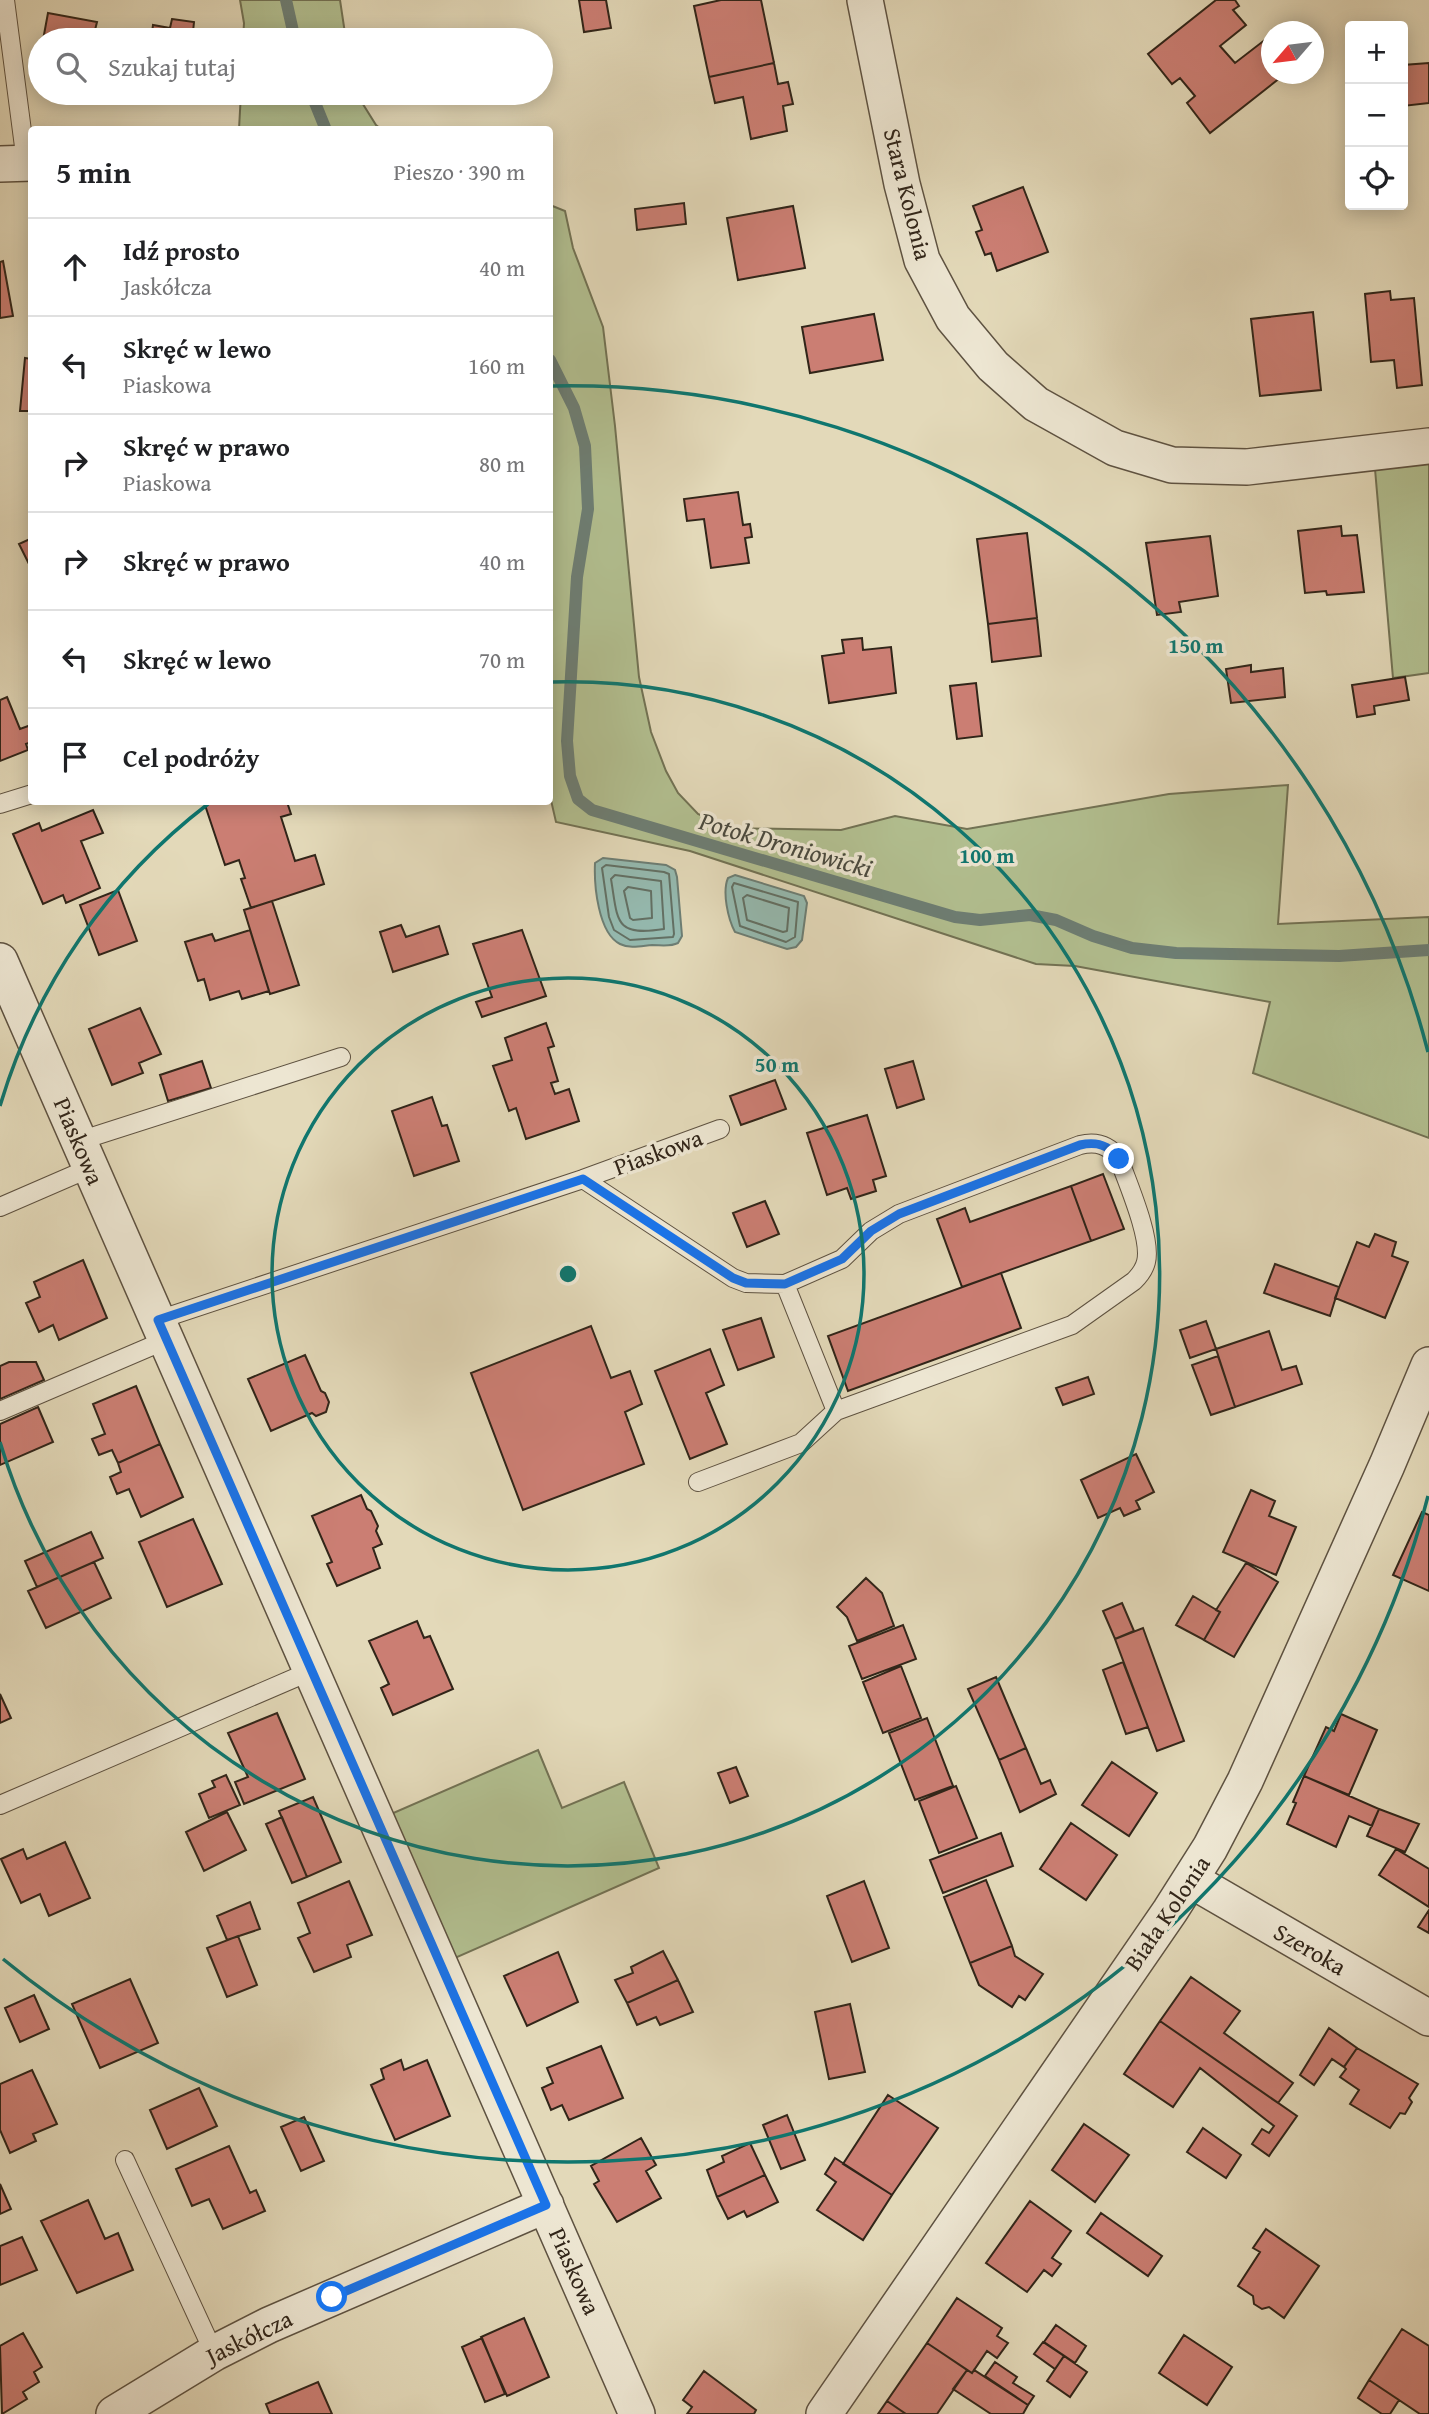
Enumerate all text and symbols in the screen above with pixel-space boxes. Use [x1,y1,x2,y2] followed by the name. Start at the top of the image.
[1261,21,1324,84] north arrow
[1345,21,1408,210] map controls
[1345,21,1408,84] button: +
[28,28,553,105] search box
[108,47,236,86] text: Szukaj tutaj
[52,48,90,86] icon: search
[1345,84,1408,147] button: −
[875,124,941,264] street label: Stara Kolonia
[1345,147,1408,210] button: locate
[56,150,131,194] text: 5 min
[393,155,525,188] text: Pieszo · 390 m
[123,231,240,270] text: Idź prosto
[56,248,94,286] icon: ahead
[479,251,525,284] text: 40 m
[123,270,212,303] text: Jaskółcza
[123,329,271,368] text: Skręć w lewo
[56,346,94,384] icon: left
[468,349,525,382] text: 160 m
[123,368,211,401] text: Piaskowa
[123,427,290,466] text: Skręć w prawo
[56,444,94,482] icon: right
[479,447,525,480] text: 80 m
[123,466,211,499] text: Piaskowa
[56,542,94,580] icon: right
[123,542,290,581] text: Skręć w prawo
[479,545,525,578] text: 40 m
[1168,630,1224,661] text: 150 m
[56,640,94,678] icon: left
[123,640,271,679] text: Skręć w lewo
[479,643,525,676] text: 70 m
[56,738,94,776] icon: arrive
[123,738,259,777] text: Cel podróży
[694,800,877,887] water label: Potok Droniowicki
[959,840,1015,871] text: 100 m
[755,1049,799,1080] text: 50 m
[45,1092,113,1191] street label: Piaskowa
[609,1120,708,1184] street label: Piaskowa
[1103,1143,1134,1174] route end
[556,1262,580,1286] centre of rings
[1115,1848,1219,1978] street label: Biała Kolonia
[1267,1914,1353,1984] street label: Szeroka
[540,2222,610,2321] street label: Piaskowa
[316,2281,347,2312] route start
[197,2301,299,2374] street label: Jaskółcza

